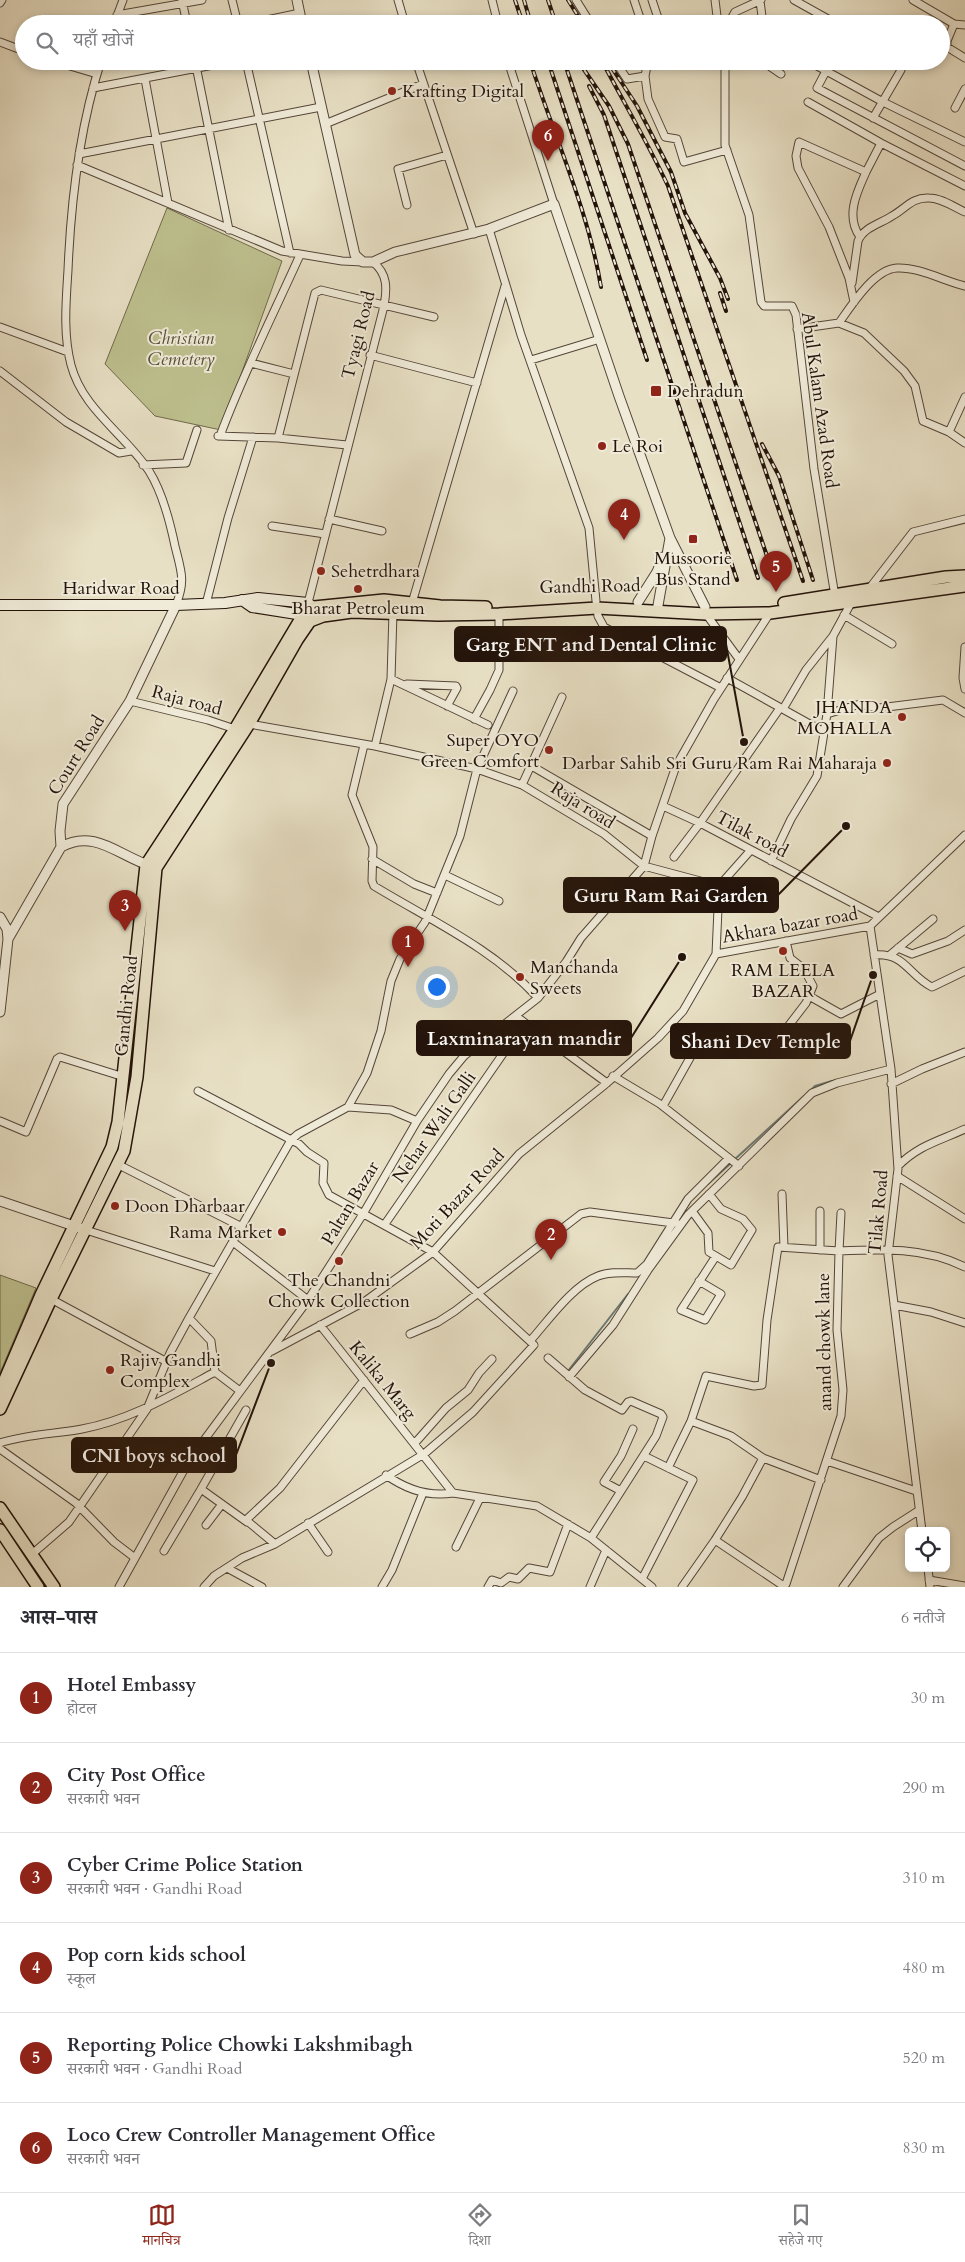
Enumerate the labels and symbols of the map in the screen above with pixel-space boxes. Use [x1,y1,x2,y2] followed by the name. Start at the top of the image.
[402,79,524,104] place label: Krafting Digital
[386,85,398,97] marker: Krafting Digital
[532,120,564,161] pin: 6
[335,288,382,382] street label: Tyagi Road
[795,310,844,490] street label: Abul Kalam Azad Road
[147,326,215,372] park label: Christian Cemetery
[667,379,744,404] place label: Dehradun
[649,384,663,398] marker: Dehradun
[612,434,663,459] place label: Le Roi
[596,440,608,452] marker: Le Roi
[608,499,640,540] pin: 4
[687,533,699,545] marker: Mussoorie Bus Stand
[654,546,732,592] place label: Mussoorie Bus Stand
[760,551,792,592] pin: 5
[331,559,420,584] place label: Sehetrdhara
[315,565,327,577] marker: Sehetrdhara
[539,573,641,600] street label: Gandhi Road
[62,576,180,601] street label: Haridwar Road
[352,583,364,595] marker: Bharat Petroleum
[291,596,425,621] place label: Bharat Petroleum
[455,627,726,661] callout: Garg ENT and Dental Clinic
[466,632,716,658] text: Garg ENT and Dental Clinic
[149,679,225,722] street label: Raja road
[797,695,892,741] place label: JHANDA MOHALLA
[42,710,111,800] street label: Court Road
[896,711,908,723] marker: JHANDA MOHALLA
[421,728,539,774] place label: Super OYO Green Comfort
[543,744,555,756] marker: Super OYO Green Comfort
[562,751,877,776] place label: Darbar Sahib Sri Guru Ram Rai Maharaja
[881,757,893,769] marker: Darbar Sahib Sri Guru Ram Rai Maharaja
[546,776,620,835] street label: Raja road
[711,805,793,864] street label: Tilak road
[564,878,778,912] callout: Guru Ram Rai Garden
[574,883,769,909] text: Guru Ram Rai Garden
[109,890,141,931] pin: 3
[720,901,860,950] street label: Akhara bazar road
[392,926,424,967] pin: 1
[777,945,789,957] marker: RAM LEELA BAZAR
[109,954,144,1058] street label: Gandhi Road
[530,955,619,1001] place label: Manchanda Sweets
[731,958,835,1004] place label: RAM LEELA BAZAR
[514,971,526,983] marker: Manchanda Sweets
[424,974,450,1000] your location
[417,1021,631,1055] callout: Laxminarayan mandir
[671,1024,850,1058] callout: Shani Dev Temple
[427,1026,621,1052] text: Laxminarayan mandir
[681,1029,841,1055] text: Shani Dev Temple
[387,1066,482,1188] street label: Nehar Wali Galli
[404,1143,511,1255] street label: Moti Bazar Road
[316,1156,386,1250] street label: Paltan Bazar
[862,1168,895,1255] street label: Tilak Road
[125,1194,245,1219] place label: Doon Dharbaar
[109,1200,121,1212] marker: Doon Dharbaar
[535,1219,567,1260] pin: 2
[169,1220,272,1245] place label: Rama Market
[276,1226,288,1238] marker: Rama Market
[333,1255,345,1267] marker: The Chandni Chowk Collection
[268,1268,411,1314] place label: The Chandni Chowk Collection
[811,1273,838,1411] street label: anand chowk lane
[343,1336,423,1426] street label: Kalika Marg
[120,1348,221,1394] place label: Rajiv Gandhi Complex
[104,1364,116,1376] marker: Rajiv Gandhi Complex
[72,1438,236,1472] callout: CNI boys school
[82,1443,227,1469] text: CNI boys school

